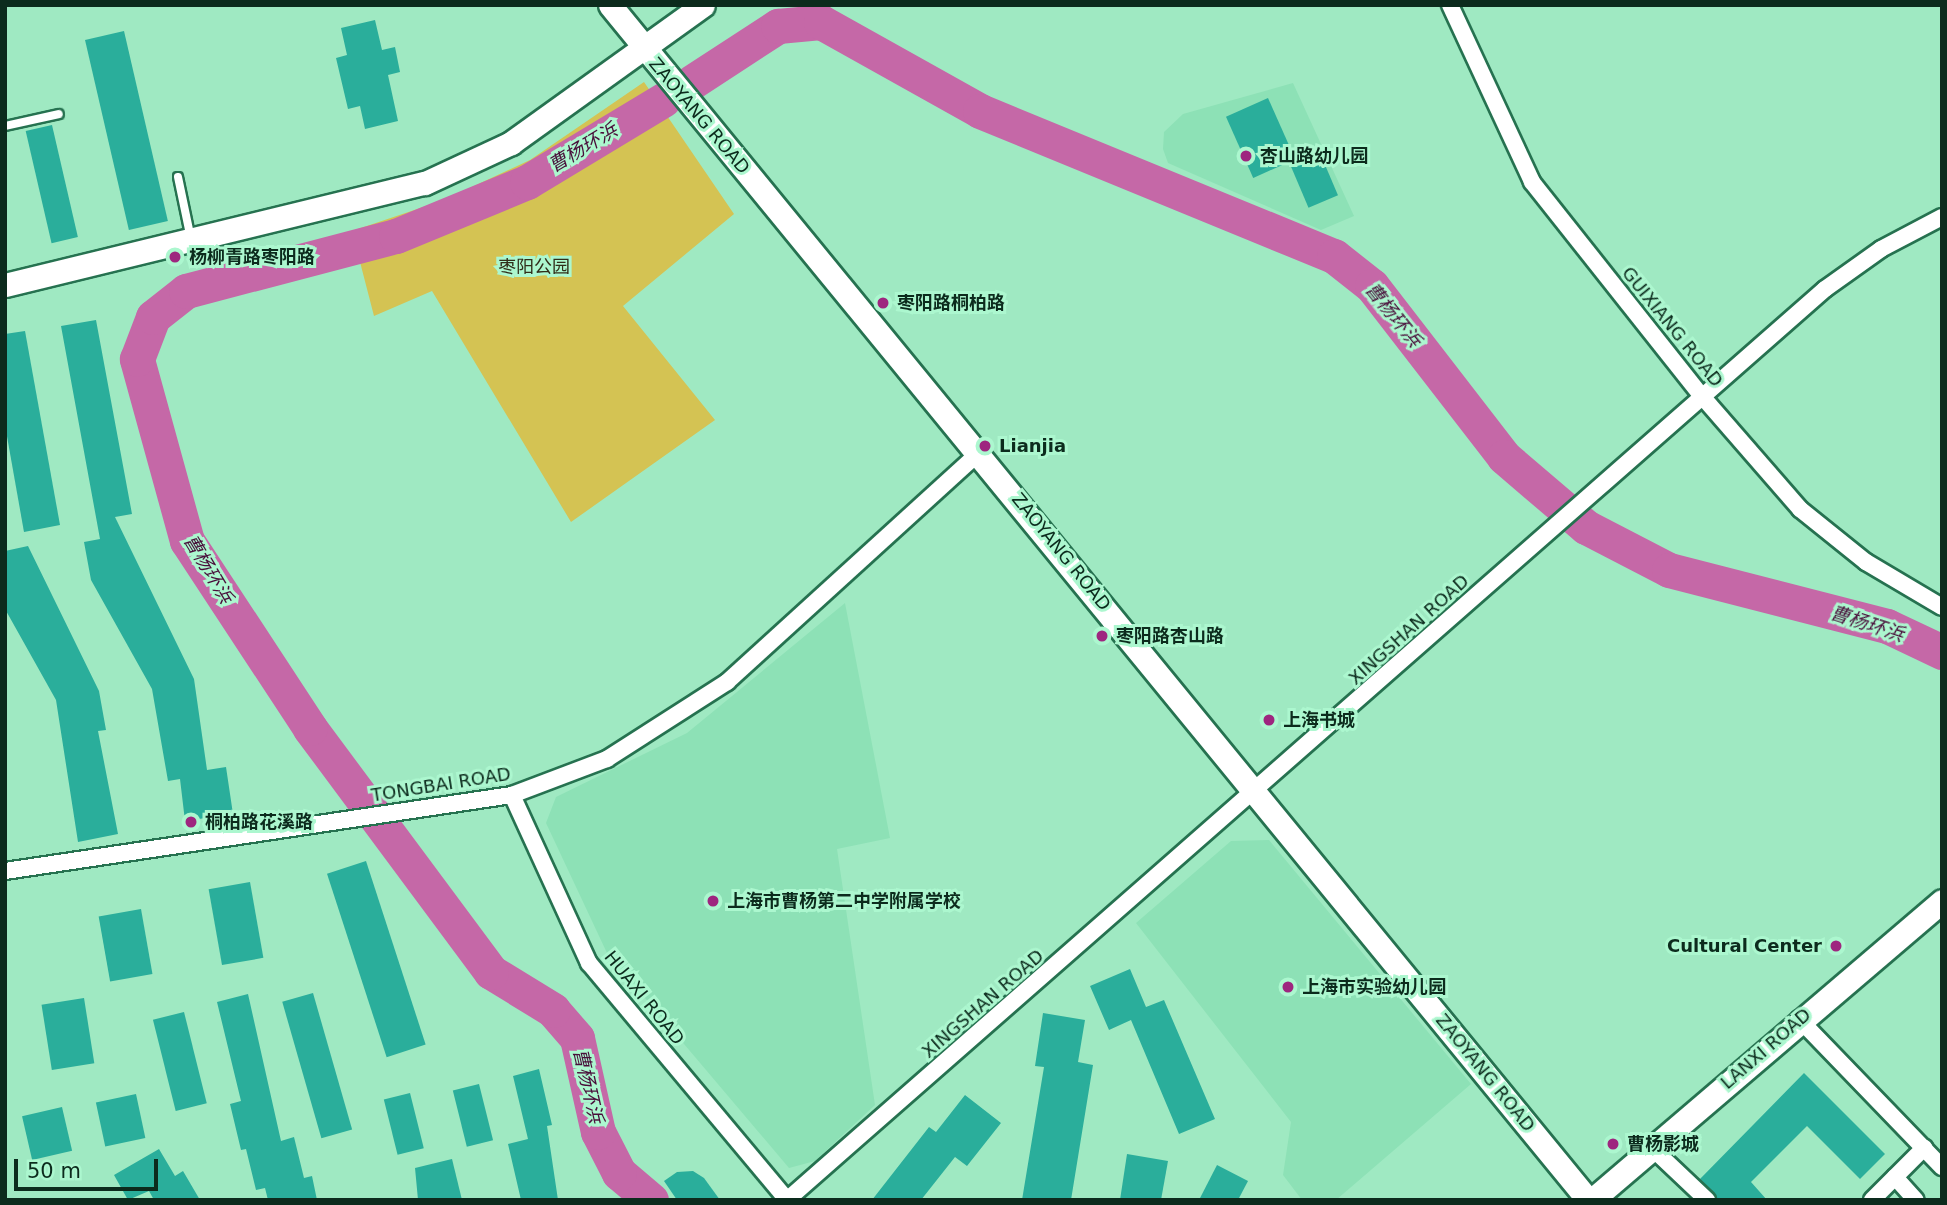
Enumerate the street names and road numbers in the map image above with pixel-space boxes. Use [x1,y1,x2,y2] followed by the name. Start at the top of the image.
[644,53,754,179] street label: ZAOYANG ROAD
[1617,263,1727,391] street label: GUIXIANG ROAD
[1007,489,1115,615] street label: ZAOYANG ROAD
[1345,570,1473,690] street label: XINGSHAN ROAD
[370,763,512,807] street label: TONGBAI ROAD
[918,945,1048,1063] street label: XINGSHAN ROAD
[599,947,689,1049] street label: HUAXI ROAD
[1717,1004,1815,1094] street label: LANXI ROAD
[1431,1010,1539,1136] street label: ZAOYANG ROAD

